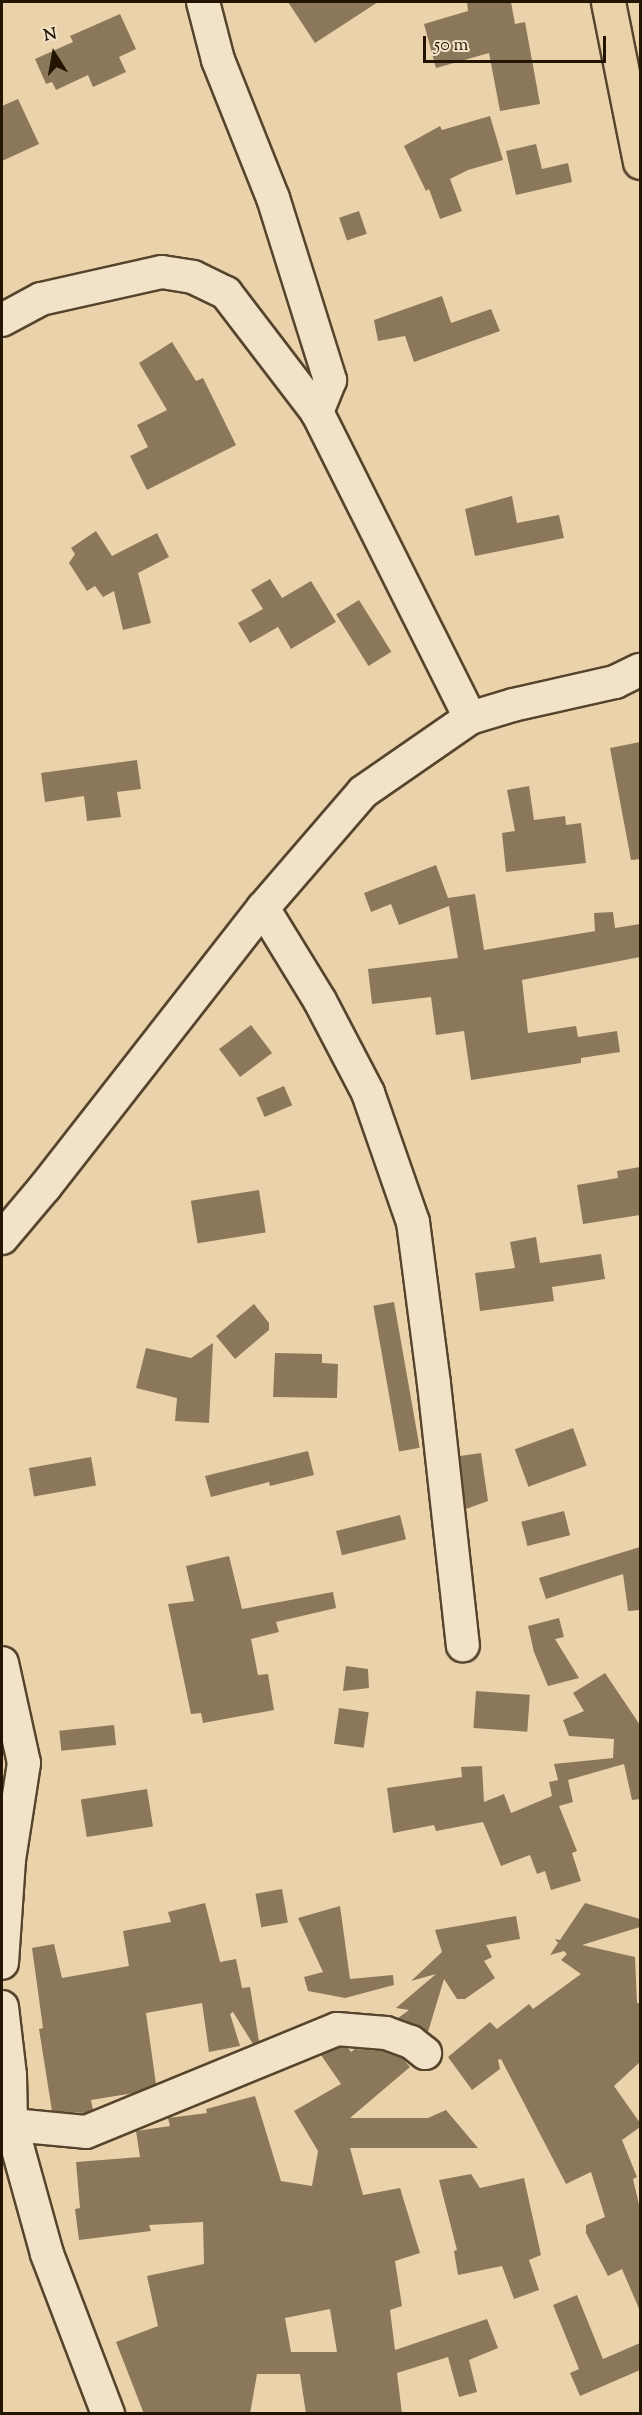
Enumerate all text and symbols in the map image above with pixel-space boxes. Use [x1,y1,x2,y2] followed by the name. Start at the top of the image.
[42,23,59,48] text: N
[24,24,84,84] north arrow
[426,24,609,62] scale bar
[434,33,468,59] text: 50 m

